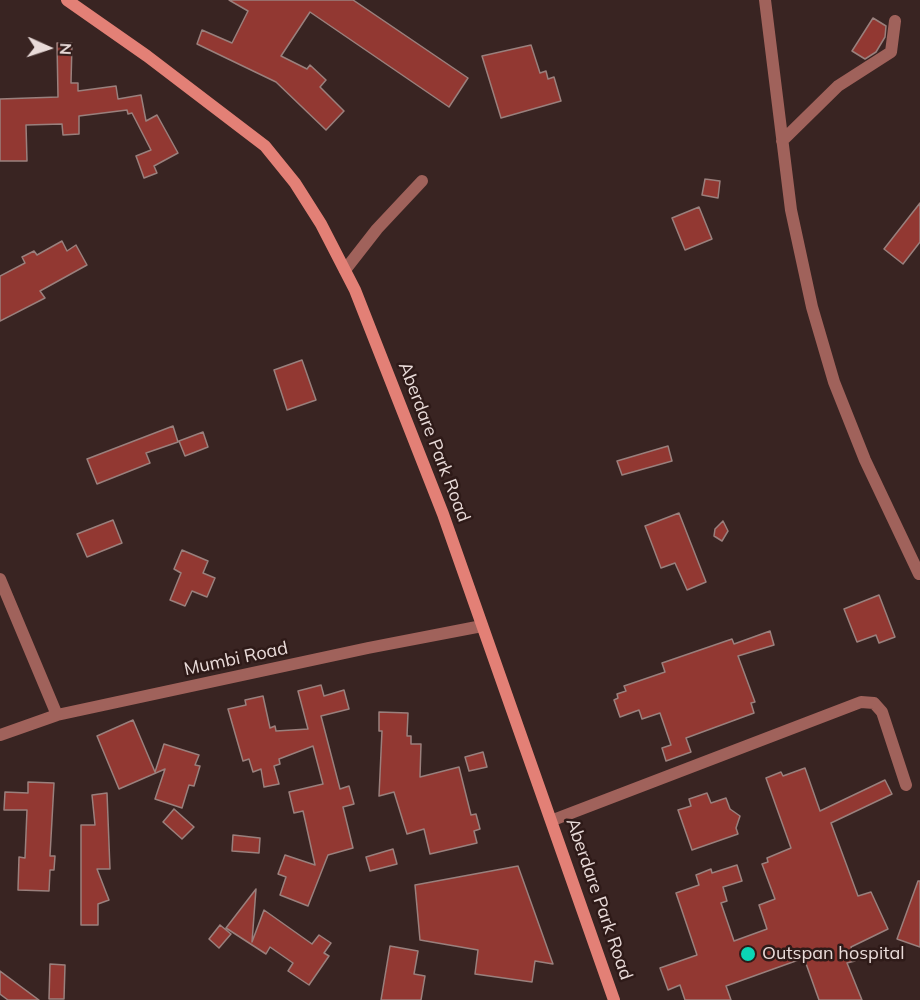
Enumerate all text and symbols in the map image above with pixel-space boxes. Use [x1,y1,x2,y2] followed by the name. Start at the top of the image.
[18,18,78,78] north arrow
[56,42,76,56] text: N
[394,359,474,525] street label: Aberdare Park Road
[182,637,290,681] street label: Mumbi Road
[561,815,637,983] street label: Aberdare Park Road
[762,943,905,965] place label: Outspan hospital
[739,945,757,963] marker: Outspan hospital

